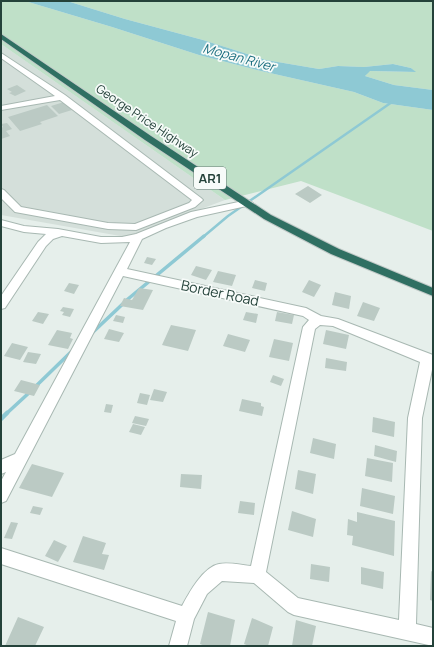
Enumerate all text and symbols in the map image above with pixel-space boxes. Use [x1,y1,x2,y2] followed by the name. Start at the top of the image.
[201,39,279,76] water label: Mopan River
[93,80,202,162] street label: George Price Highway
[194,167,226,189] road number: AR1
[179,275,261,310] street label: Border Road

